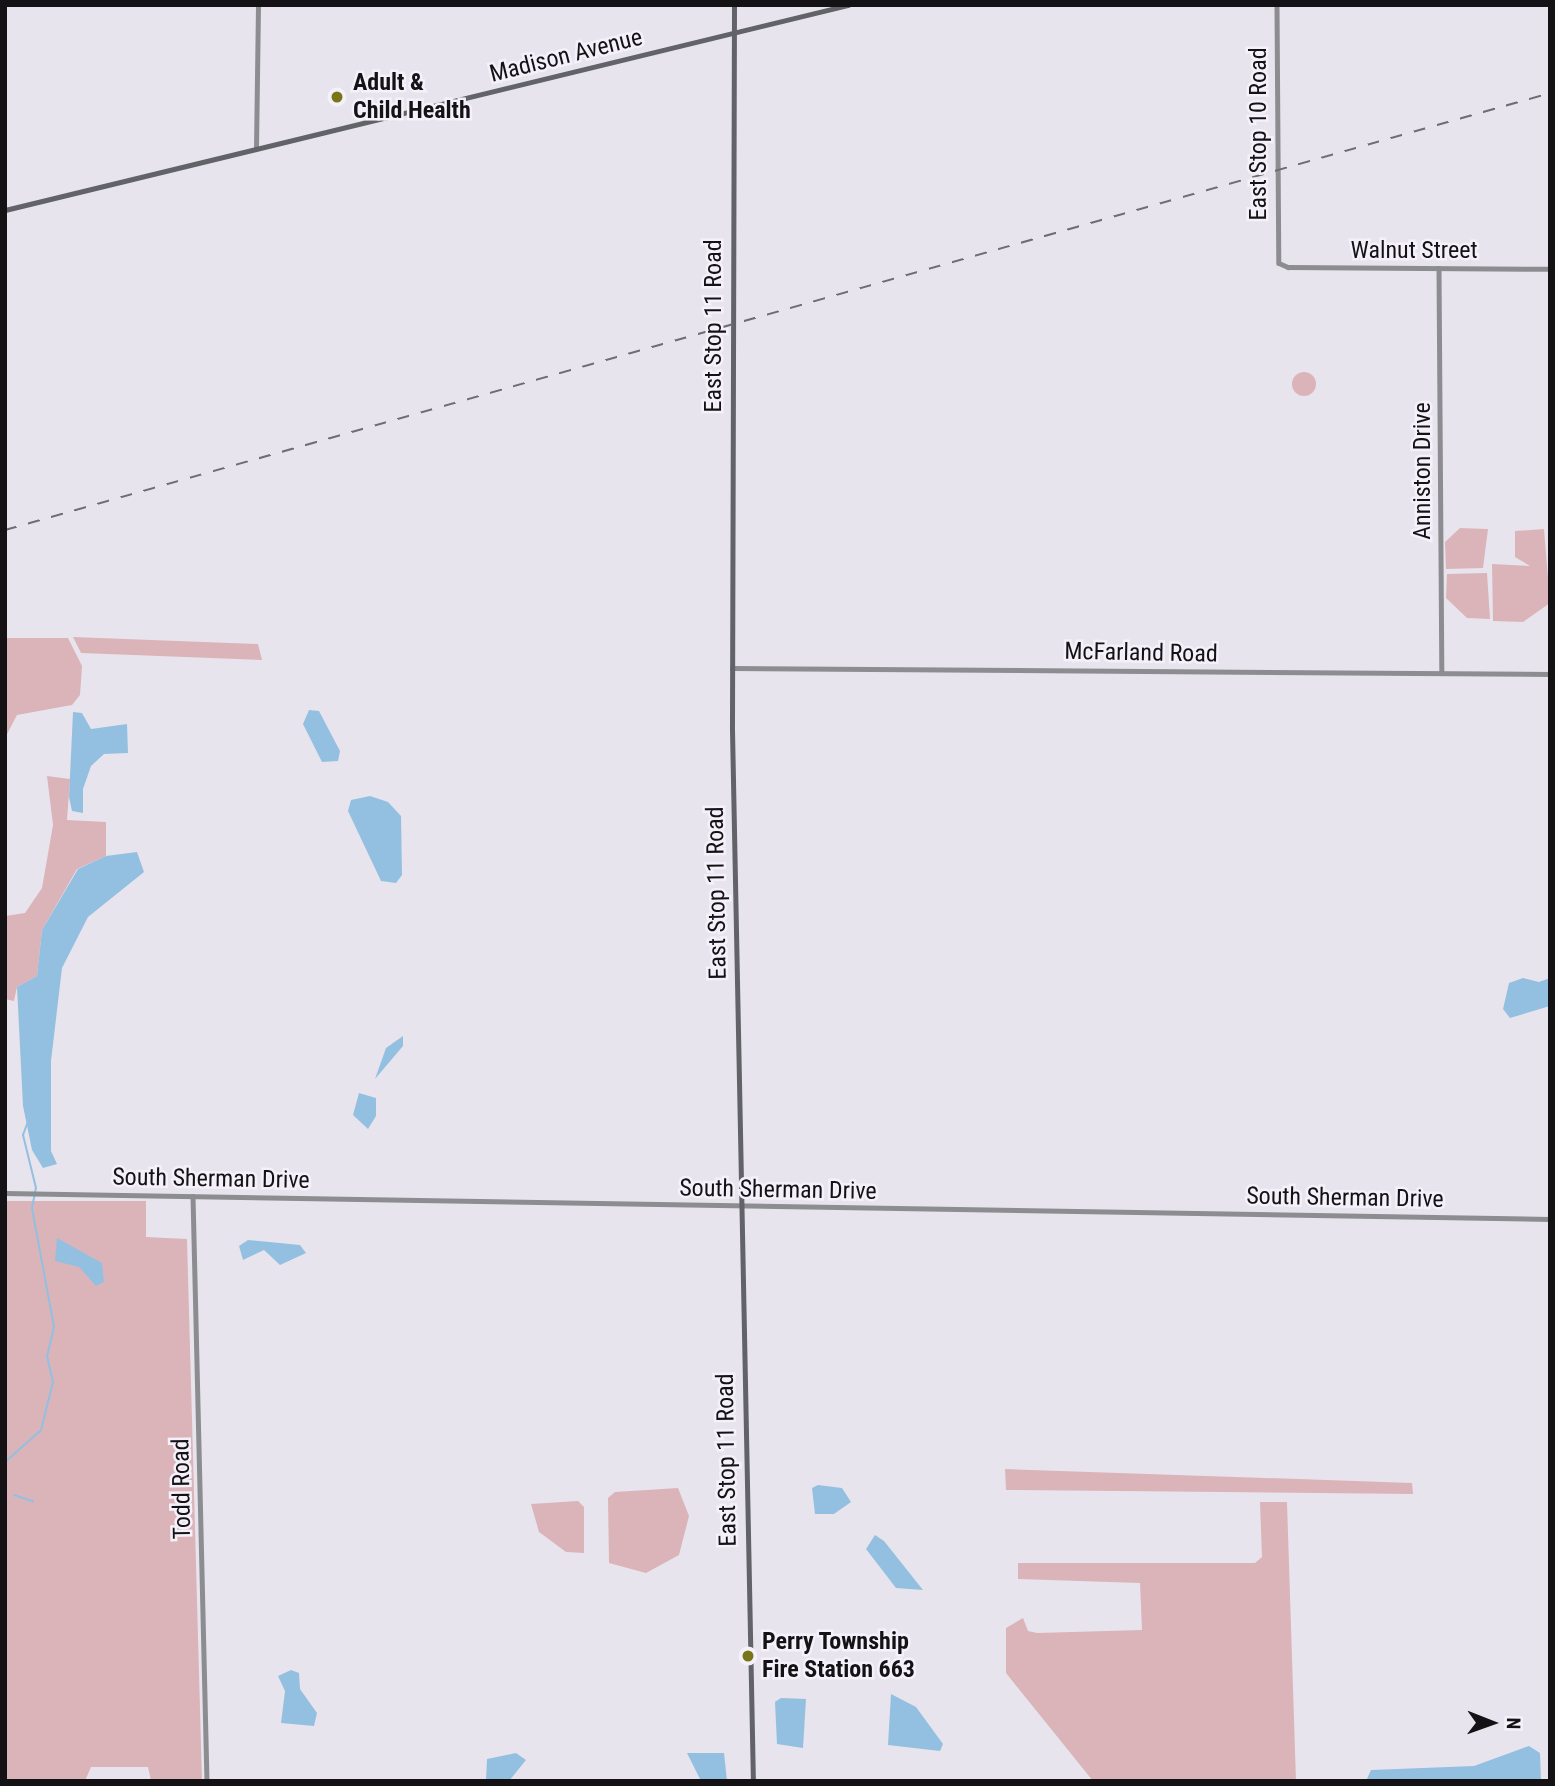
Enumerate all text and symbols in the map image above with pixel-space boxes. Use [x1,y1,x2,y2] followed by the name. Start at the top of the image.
[487,23,645,89] street label: Madison Avenue
[1245,47,1273,221] street label: East Stop 10 Road
[353,69,471,125] place label: Adult & Child Health
[327,87,347,107] marker: Adult & Child Health
[1351,237,1477,265] street label: Walnut Street
[700,239,728,413] street label: East Stop 11 Road
[1409,402,1437,540] street label: Anniston Drive
[1064,637,1218,669] street label: McFarland Road
[701,806,733,980] street label: East Stop 11 Road
[112,1163,310,1195] street label: South Sherman Drive
[679,1174,877,1206] street label: South Sherman Drive
[1246,1182,1444,1214] street label: South Sherman Drive
[711,1373,743,1547] street label: East Stop 11 Road
[167,1438,197,1540] street label: Todd Road
[762,1628,915,1684] place label: Perry Township Fire Station 663
[740,1648,756,1664] marker: Perry Township Fire Station 663
[1457,1688,1527,1758] north arrow
[1502,1717,1525,1729] text: N

